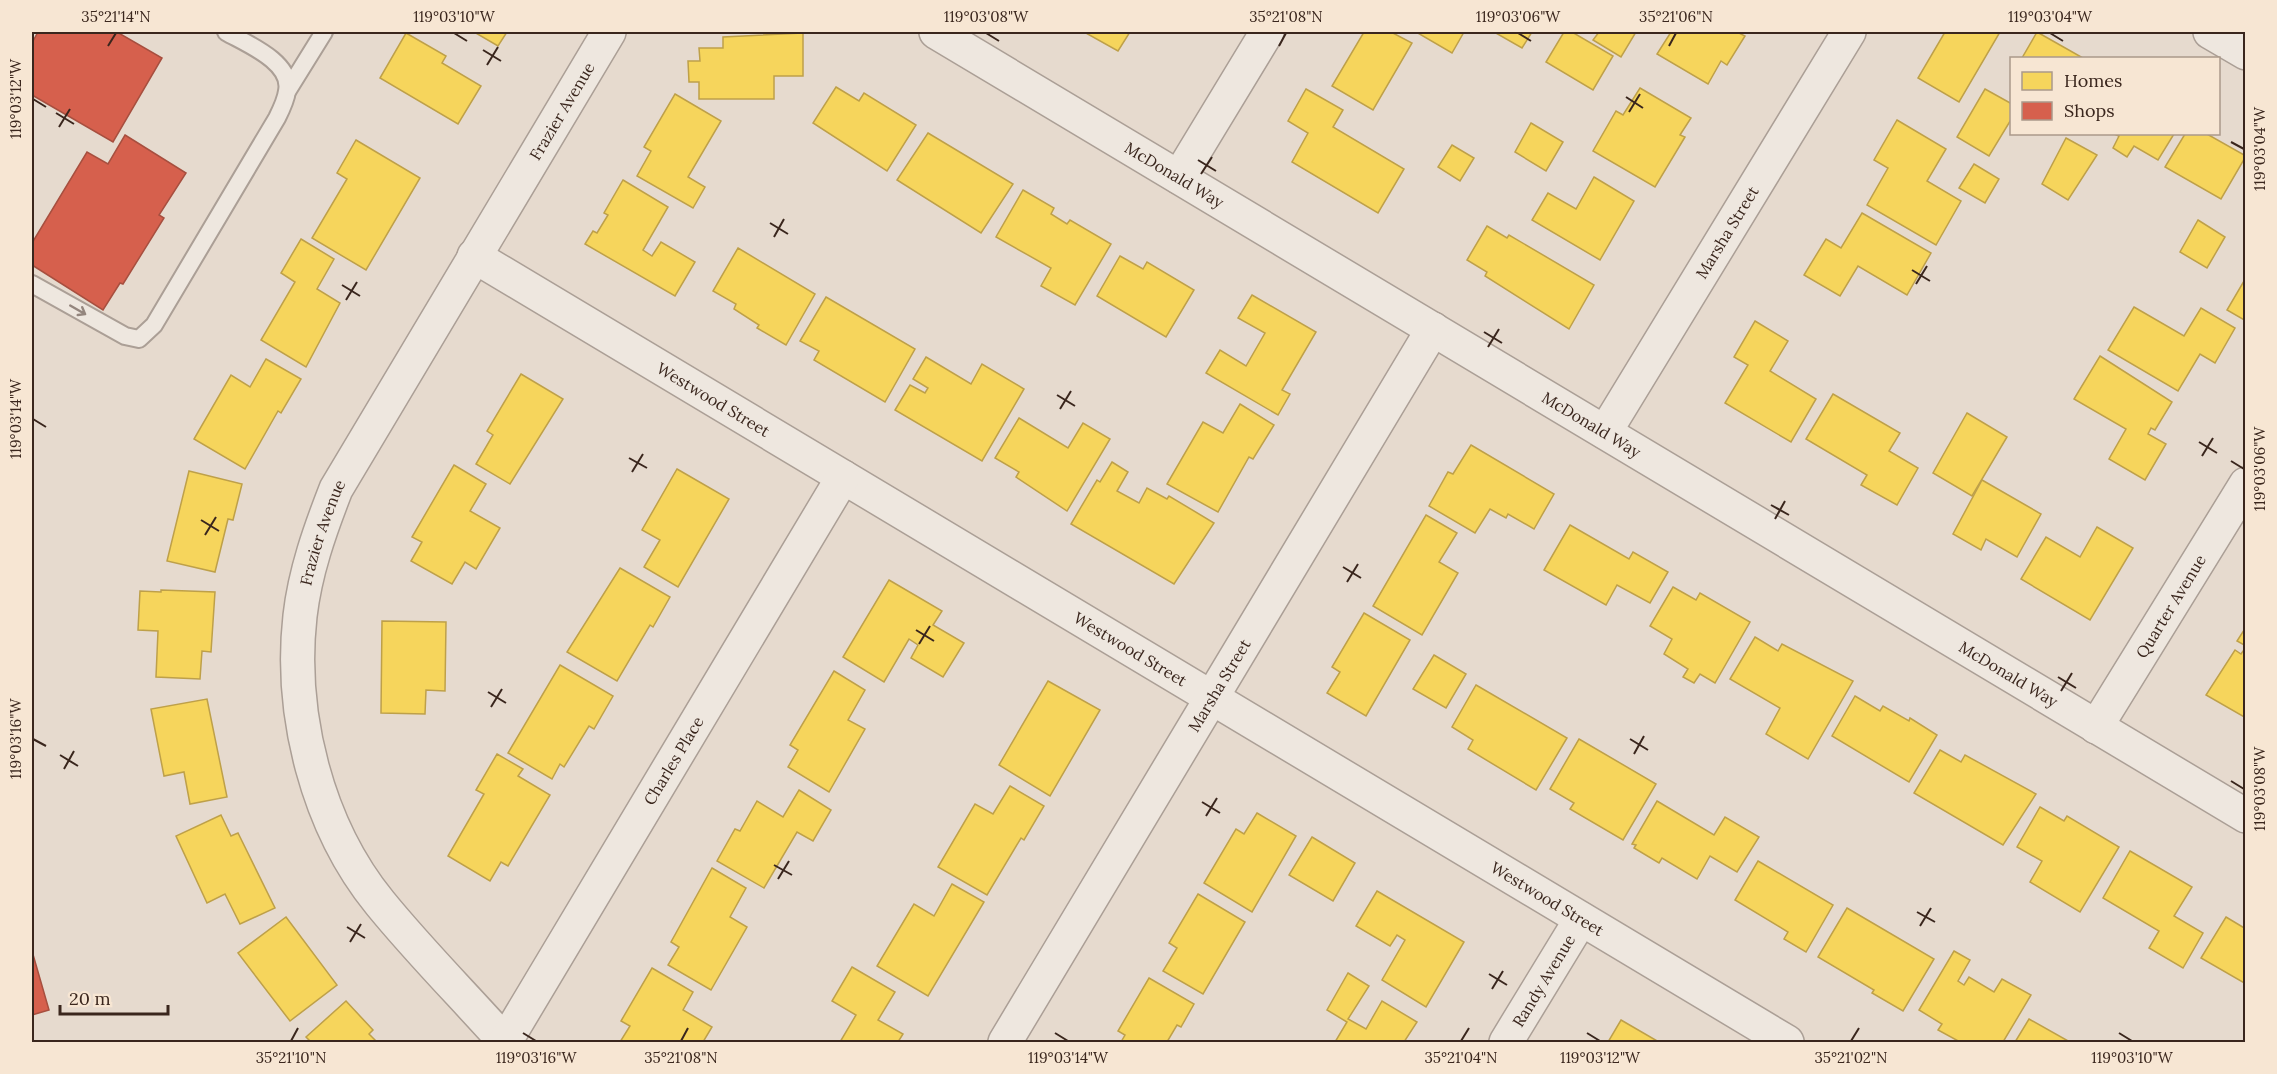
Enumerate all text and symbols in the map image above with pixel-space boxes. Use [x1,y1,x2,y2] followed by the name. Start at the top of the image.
[81,7,151,26] text: 35°21'14"N
[413,7,496,26] text: 119°03'10"W
[944,7,1029,26] text: 119°03'08"W
[1249,7,1323,26] text: 35°21'08"N
[1476,7,1561,26] text: 119°03'06"W
[1639,7,1713,26] text: 35°21'06"N
[2008,7,2093,26] text: 119°03'04"W
[2010,57,2220,135] legend
[6,58,25,139] text: 119°03'12"W
[525,58,599,164] street label: Frazier Avenue
[2064,69,2122,92] text: Homes
[2064,99,2115,122] text: Shops
[2250,106,2269,191] text: 119°03'04"W
[1121,137,1228,212] street label: McDonald Way
[1691,182,1763,282] street label: Marsha Street
[69,305,86,317] one-way arrow
[653,358,774,441] street label: Westwood Street
[6,378,25,459] text: 119°03'14"W
[1538,387,1645,462] street label: McDonald Way
[2250,426,2269,511] text: 119°03'06"W
[295,475,350,587] street label: Frazier Avenue
[2131,550,2210,662] street label: Quarter Avenue
[1070,607,1191,691] street label: Westwood Street
[1184,635,1255,735] street label: Marsha Street
[1955,637,2062,712] street label: McDonald Way
[6,698,25,779] text: 119°03'16"W
[639,712,708,809] street label: Charles Place
[2250,746,2269,831] text: 119°03'08"W
[1487,857,1608,941] street label: Westwood Street
[1508,930,1579,1030] street label: Randy Avenue
[60,978,168,1016] scale bar
[69,987,111,1010] text: 20 m
[256,1048,326,1067] text: 35°21'10"N
[496,1048,577,1067] text: 119°03'16"W
[644,1048,718,1067] text: 35°21'08"N
[1028,1048,1109,1067] text: 119°03'14"W
[1424,1048,1498,1067] text: 35°21'04"N
[1560,1048,1641,1067] text: 119°03'12"W
[1814,1048,1888,1067] text: 35°21'02"N
[2091,1048,2174,1067] text: 119°03'10"W

